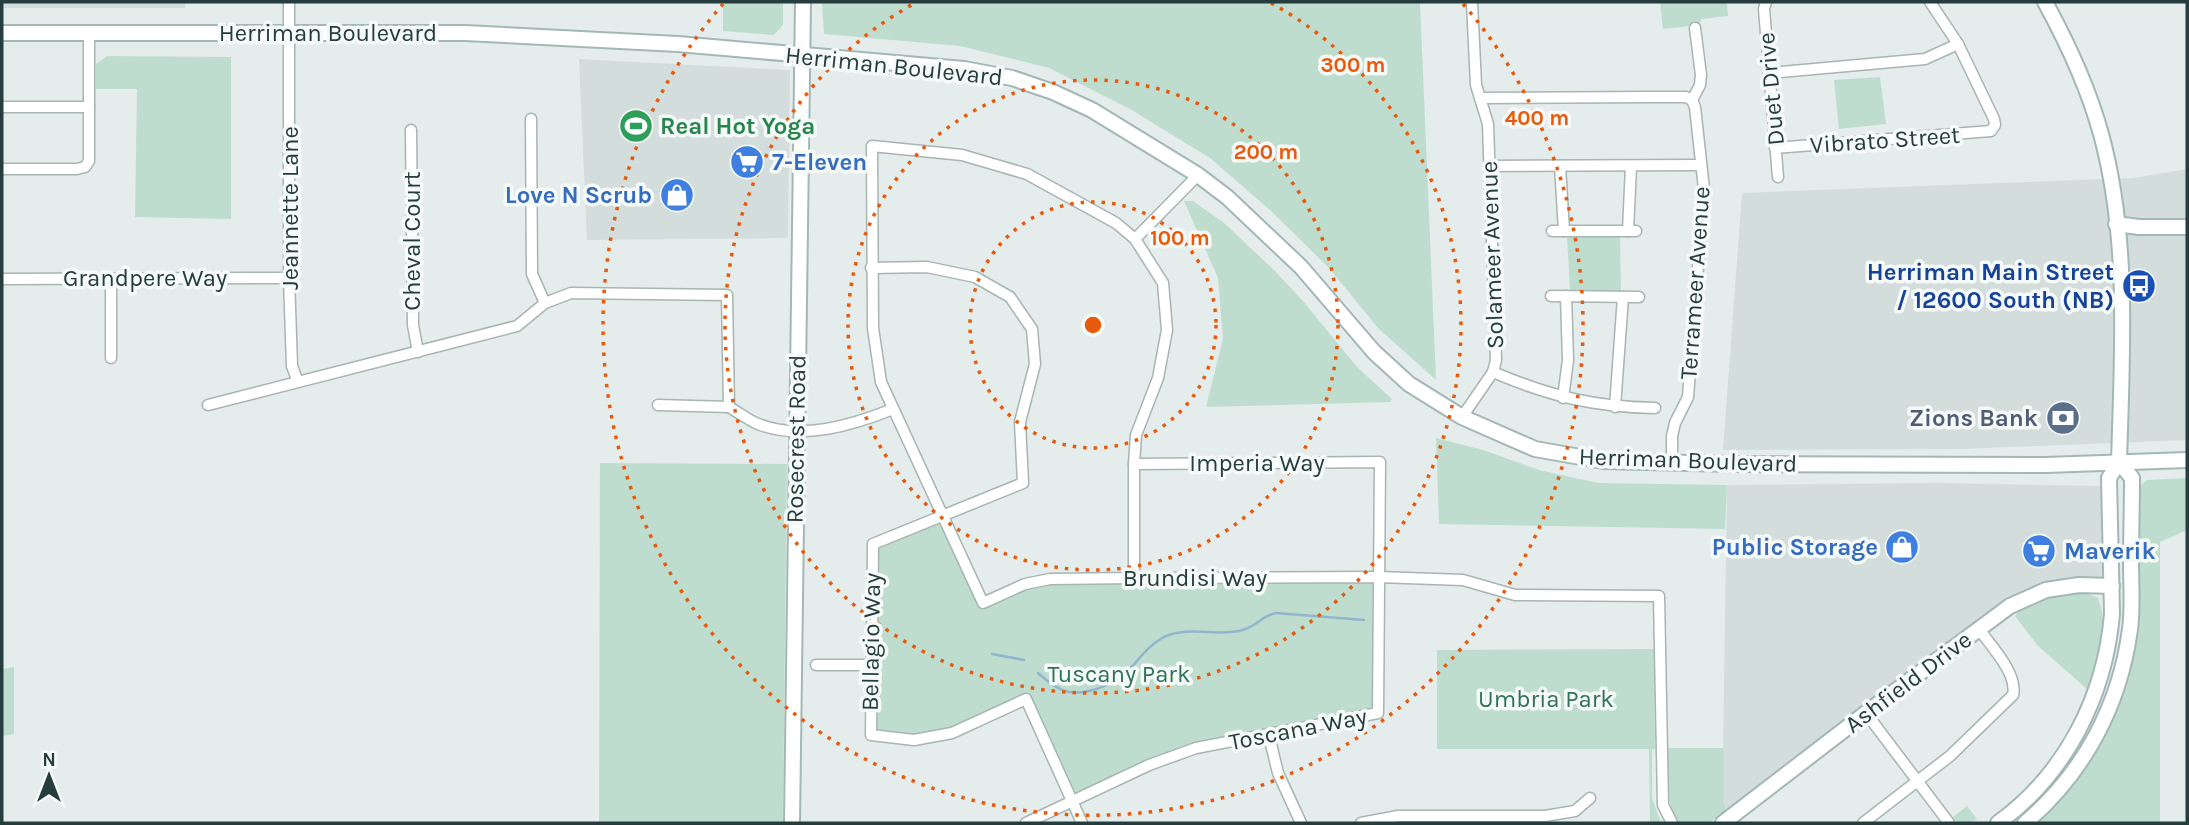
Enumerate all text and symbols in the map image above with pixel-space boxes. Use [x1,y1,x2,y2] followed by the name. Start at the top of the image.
[219,19,437,47] street label: Herriman Boulevard
[1752,31,1790,147] street label: Duet Drive
[784,41,1004,91] street label: Herriman Boulevard
[1321,53,1385,77] text: 300 m
[1505,106,1569,130] text: 400 m
[617,107,655,145] sports icon: Real Hot Yoga
[660,112,815,140] place label: Real Hot Yoga
[1809,121,1961,159] street label: Vibrato Street
[276,126,304,290] street label: Jeannette Lane
[1234,140,1298,164] text: 200 m
[728,143,766,181] supermarket icon: 7-Eleven
[772,148,867,176] place label: 7-Eleven
[1475,161,1509,349] street label: Solameer Avenue
[398,171,426,311] street label: Cheval Court
[658,176,696,214] shop icon: Love N Scrub
[505,181,652,209] place label: Love N Scrub
[1674,185,1716,381] street label: Terrameer Avenue
[1150,226,1210,250] text: 100 m
[1867,258,2114,314] place label: Herriman Main Street / 12600 South (NB)
[63,264,227,292] street label: Grandpere Way
[2120,267,2158,305] bus stop icon: Herriman Main Street / 12600 South (NB)
[1081,313,1105,337] centre of rings
[781,354,811,524] street label: Rosecrest Road
[2044,399,2082,437] bank icon: Zions Bank
[1909,404,2038,432] place label: Zions Bank
[1578,442,1798,478] street label: Herriman Boulevard
[1189,449,1325,477] street label: Imperia Way
[1883,528,1921,566] shop icon: Public Storage
[2020,532,2058,570] supermarket icon: Maverik
[1712,533,1878,561] place label: Public Storage
[2064,537,2156,565] place label: Maverik
[1123,564,1267,592] street label: Brundisi Way
[856,573,886,711] street label: Bellagio Way
[1839,625,1977,739] street label: Ashfield Drive
[1047,660,1191,688] park label: Tuscany Park
[1478,685,1614,713] park label: Umbria Park
[1227,702,1369,756] street label: Toscana Way
[14,741,84,811] north arrow
[42,749,56,771] text: N

